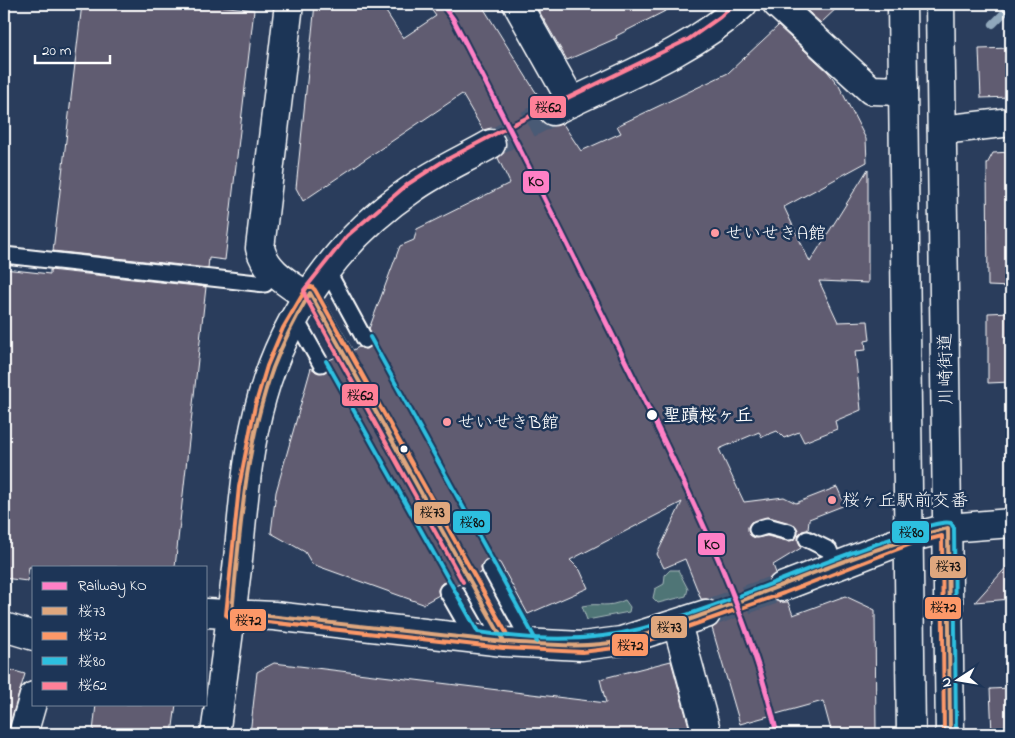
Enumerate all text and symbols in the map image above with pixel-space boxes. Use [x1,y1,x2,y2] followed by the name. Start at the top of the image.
[35,32,110,64] scale bar
[42,40,72,62] text: 20 m
[529,95,567,119] line badge: 桜62
[534,98,562,119] text: 桜62
[522,170,550,194] line badge: KO
[528,172,544,193] text: KO
[725,222,826,248] place label: せいせきA館
[709,227,721,239] marker: せいせきA館
[933,333,961,405] street label: 川崎街道
[341,383,379,407] line badge: 桜62
[346,386,374,407] text: 桜62
[663,404,753,430] place label: 聖蹟桜ヶ丘
[645,408,659,422] marker: 聖蹟桜ヶ丘
[457,411,559,437] place label: せいせきB館
[441,416,453,428] marker: せいせきB館
[399,444,409,454] unlabelled marker
[842,489,968,515] place label: 桜ヶ丘駅前交番
[826,494,838,506] marker: 桜ヶ丘駅前交番
[413,501,451,525] line badge: 桜73
[419,503,445,524] text: 桜73
[452,510,491,534] line badge: 桜80
[459,513,485,534] text: 桜80
[891,520,930,544] line badge: 桜80
[898,523,924,544] text: 桜80
[697,532,726,556] line badge: KO
[704,535,720,556] text: KO
[929,555,967,579] line badge: 桜73
[935,557,961,578] text: 桜73
[32,566,208,706] legend
[78,575,147,598] text: Railway KO
[924,596,962,620] line badge: 桜72
[930,598,956,619] text: 桜72
[78,601,105,623] text: 桜73
[229,608,267,632] line badge: 桜72
[235,611,261,632] text: 桜72
[650,615,688,639] line badge: 桜73
[656,618,682,639] text: 桜73
[78,625,107,647] text: 桜72
[611,633,649,657] line badge: 桜72
[617,636,643,657] text: 桜72
[78,651,106,673] text: 桜80
[932,656,982,706] north arrow
[78,675,108,697] text: 桜62
[935,676,958,689] text: N

